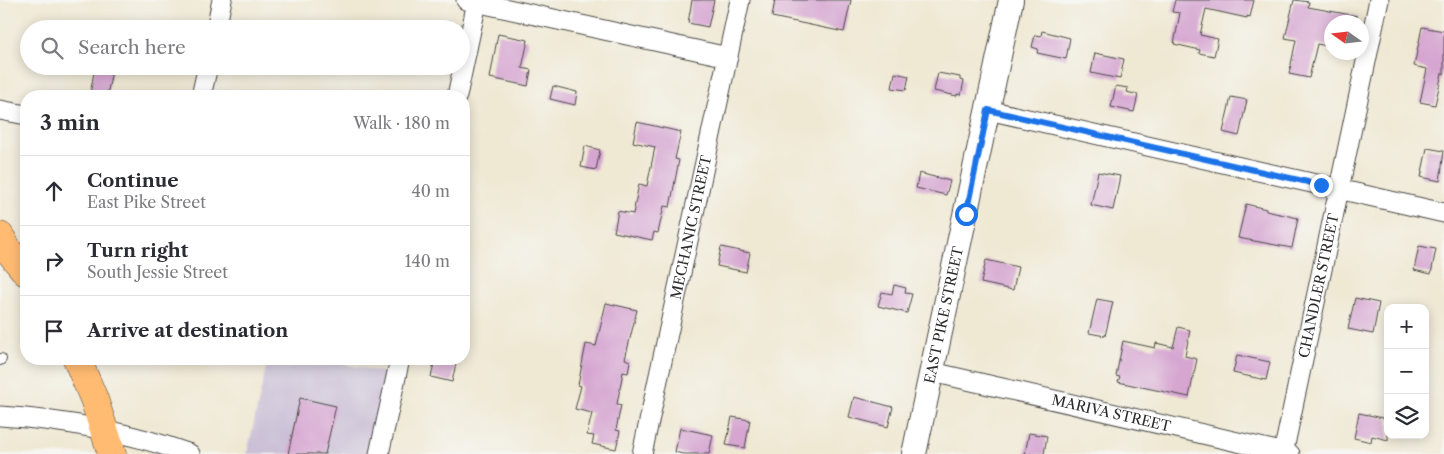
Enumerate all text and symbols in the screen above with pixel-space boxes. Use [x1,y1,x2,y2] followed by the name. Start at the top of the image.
[1324,15,1369,60] north arrow
[20,20,470,75] search box
[38,34,66,62] icon: search
[78,36,186,59] text: Search here
[40,110,100,135] text: 3 min
[353,113,450,133] text: Walk · 180 m
[667,153,715,301] street label: MECHANIC STREET
[87,169,179,192] text: Continue
[1310,174,1333,197] route end
[40,177,68,205] icon: ahead
[411,181,450,201] text: 40 m
[87,192,206,212] text: East Pike Street
[955,203,978,226] route start
[1295,211,1343,360] street label: CHANDLER STREET
[87,239,188,262] text: Turn right
[920,244,967,385] street label: EAST PIKE STREET
[40,247,68,275] icon: right
[405,251,450,271] text: 140 m
[87,262,228,282] text: South Jessie Street
[1384,304,1429,439] map controls
[1384,304,1429,349] button: +
[40,317,68,345] icon: arrive
[87,319,288,342] text: Arrive at destination
[1384,349,1429,394] button: −
[1050,391,1173,436] street label: MARIVA STREET
[1384,394,1429,439] button: layers

